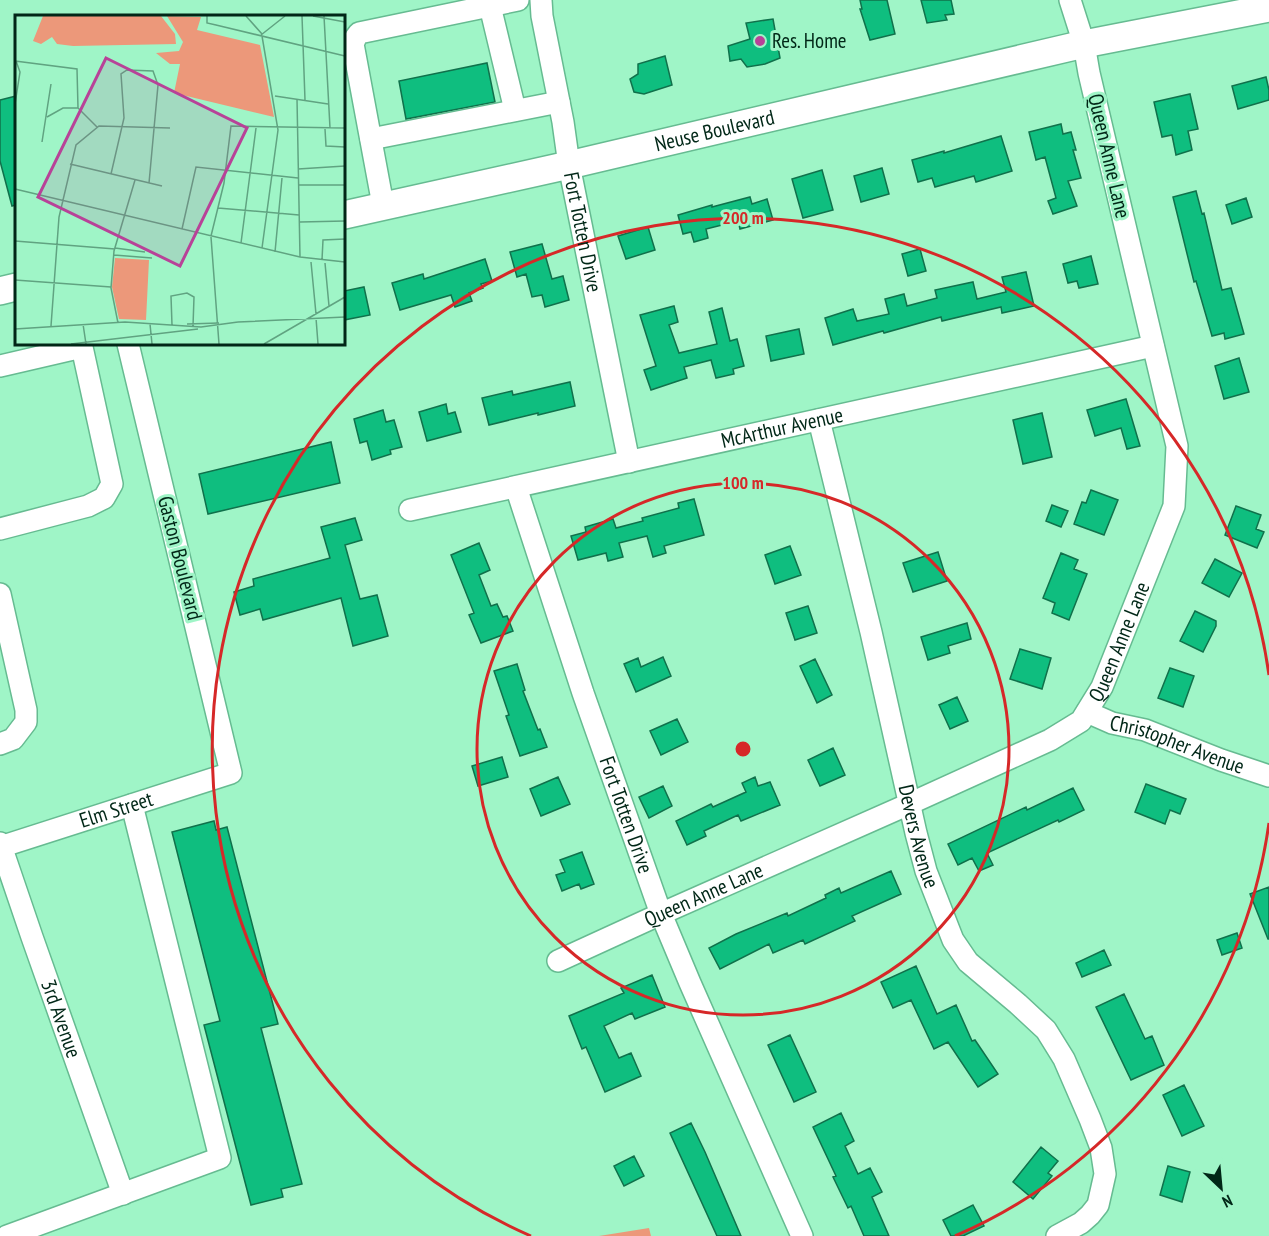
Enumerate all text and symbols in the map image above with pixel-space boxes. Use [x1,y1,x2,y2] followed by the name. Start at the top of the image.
[15,15,345,345] inset map
[772,27,847,54] place label: Res. Home
[753,34,767,48] marker: Res. Home
[1082,91,1137,221] street label: Queen Anne Lane
[652,103,777,157] street label: Neuse Boulevard
[558,170,608,295] street label: Fort Totten Drive
[722,206,764,229] text: 200 m
[718,401,845,454] street label: McArthur Avenue
[722,471,764,494] text: 100 m
[152,493,209,623] street label: Gaston Boulevard
[1082,578,1155,707] street label: Queen Anne Lane
[1108,709,1248,780] street label: Christopher Avenue
[733,739,753,759] centre of rings
[593,753,660,877] street label: Fort Totten Drive
[893,782,945,892] street label: Devers Avenue
[76,785,156,834] street label: Elm Street
[640,856,767,933] street label: Queen Anne Lane
[35,976,88,1061] street label: 3rd Avenue
[1191,1158,1251,1218] north arrow
[1219,1191,1236,1212] text: N

